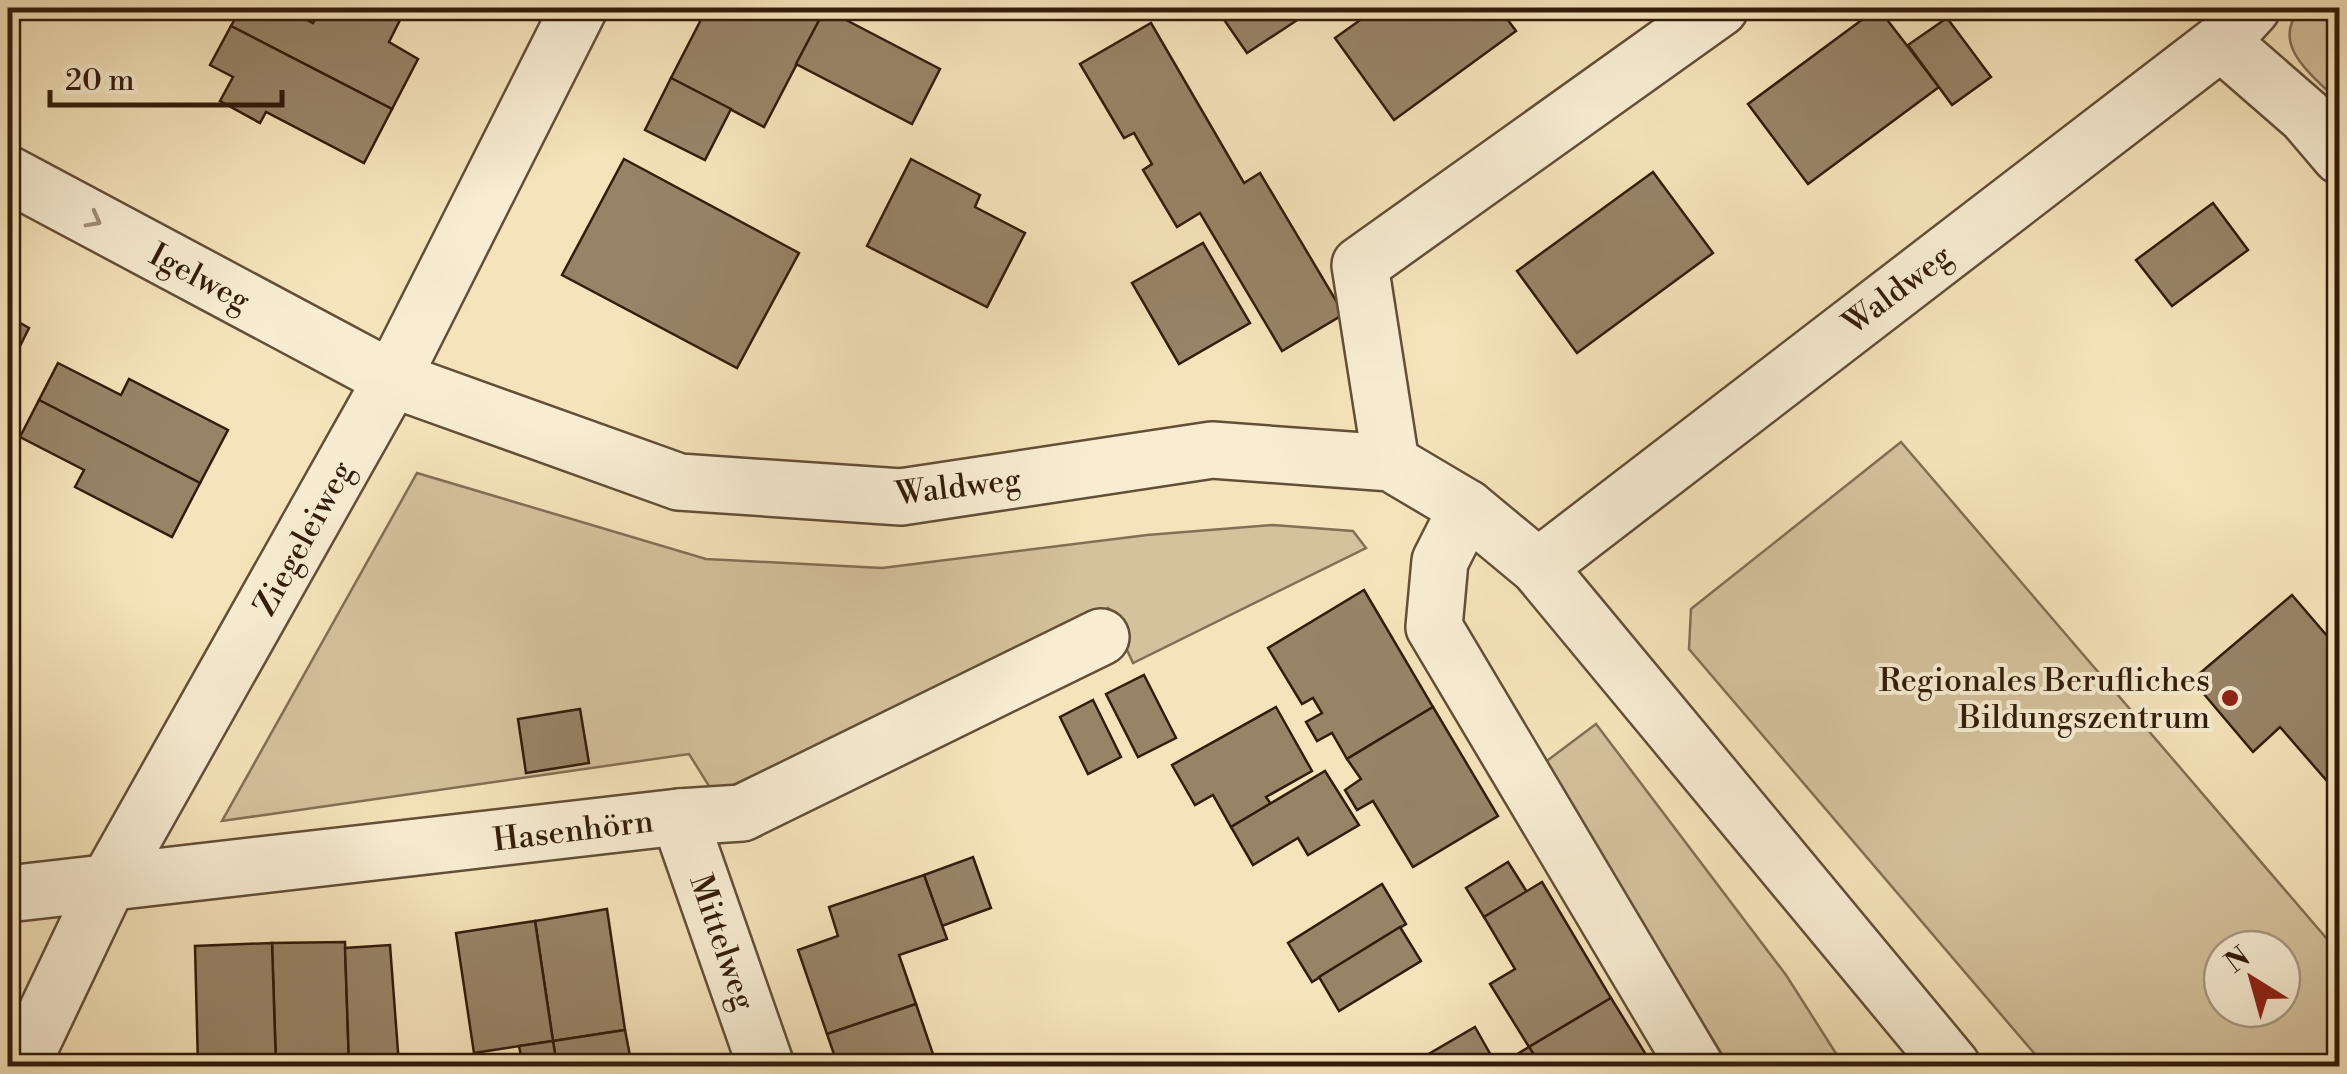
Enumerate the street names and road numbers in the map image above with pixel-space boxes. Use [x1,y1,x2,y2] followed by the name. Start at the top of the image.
[142,235,257,321] street label: Igelweg
[1835,236,1960,344] street label: Waldweg
[245,454,363,623] street label: Ziegeleiweg
[892,459,1023,515] street label: Waldweg
[491,801,656,861] street label: Hasenhörn
[680,869,764,1016] street label: Mittelweg

